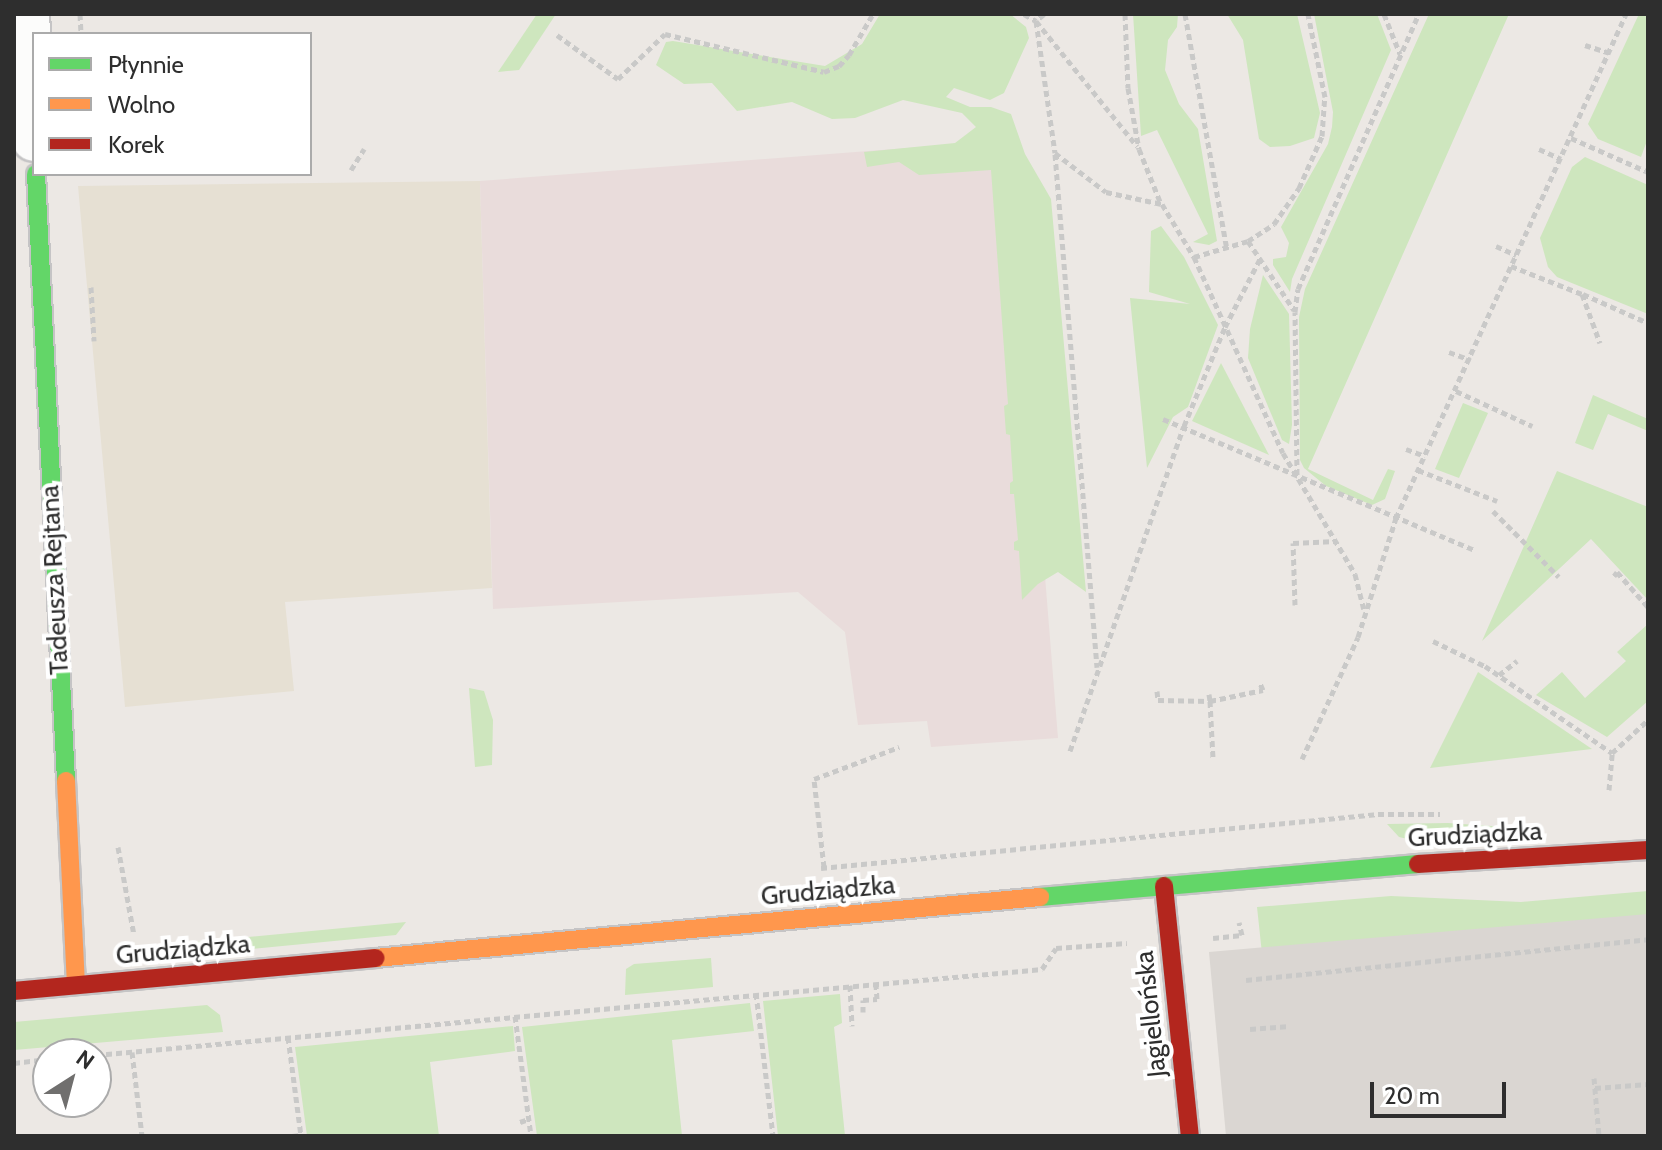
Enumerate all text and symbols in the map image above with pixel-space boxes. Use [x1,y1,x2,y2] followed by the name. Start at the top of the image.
[32,32,312,176] legend
[108,50,184,79] text: Płynnie
[108,90,175,119] text: Wolno
[108,130,164,159] text: Korek
[34,484,76,676] street label: Tadeusza Rejtana
[1407,816,1543,854] street label: Grudziądzka
[760,870,896,912] street label: Grudziądzka
[115,929,251,971] street label: Grudziądzka
[1129,949,1173,1079] street label: Jagiellońska
[32,1038,112,1118] north arrow
[71,1044,99,1075] text: N
[1374,1066,1510,1116] scale bar
[1384,1081,1440,1110] text: 20 m

